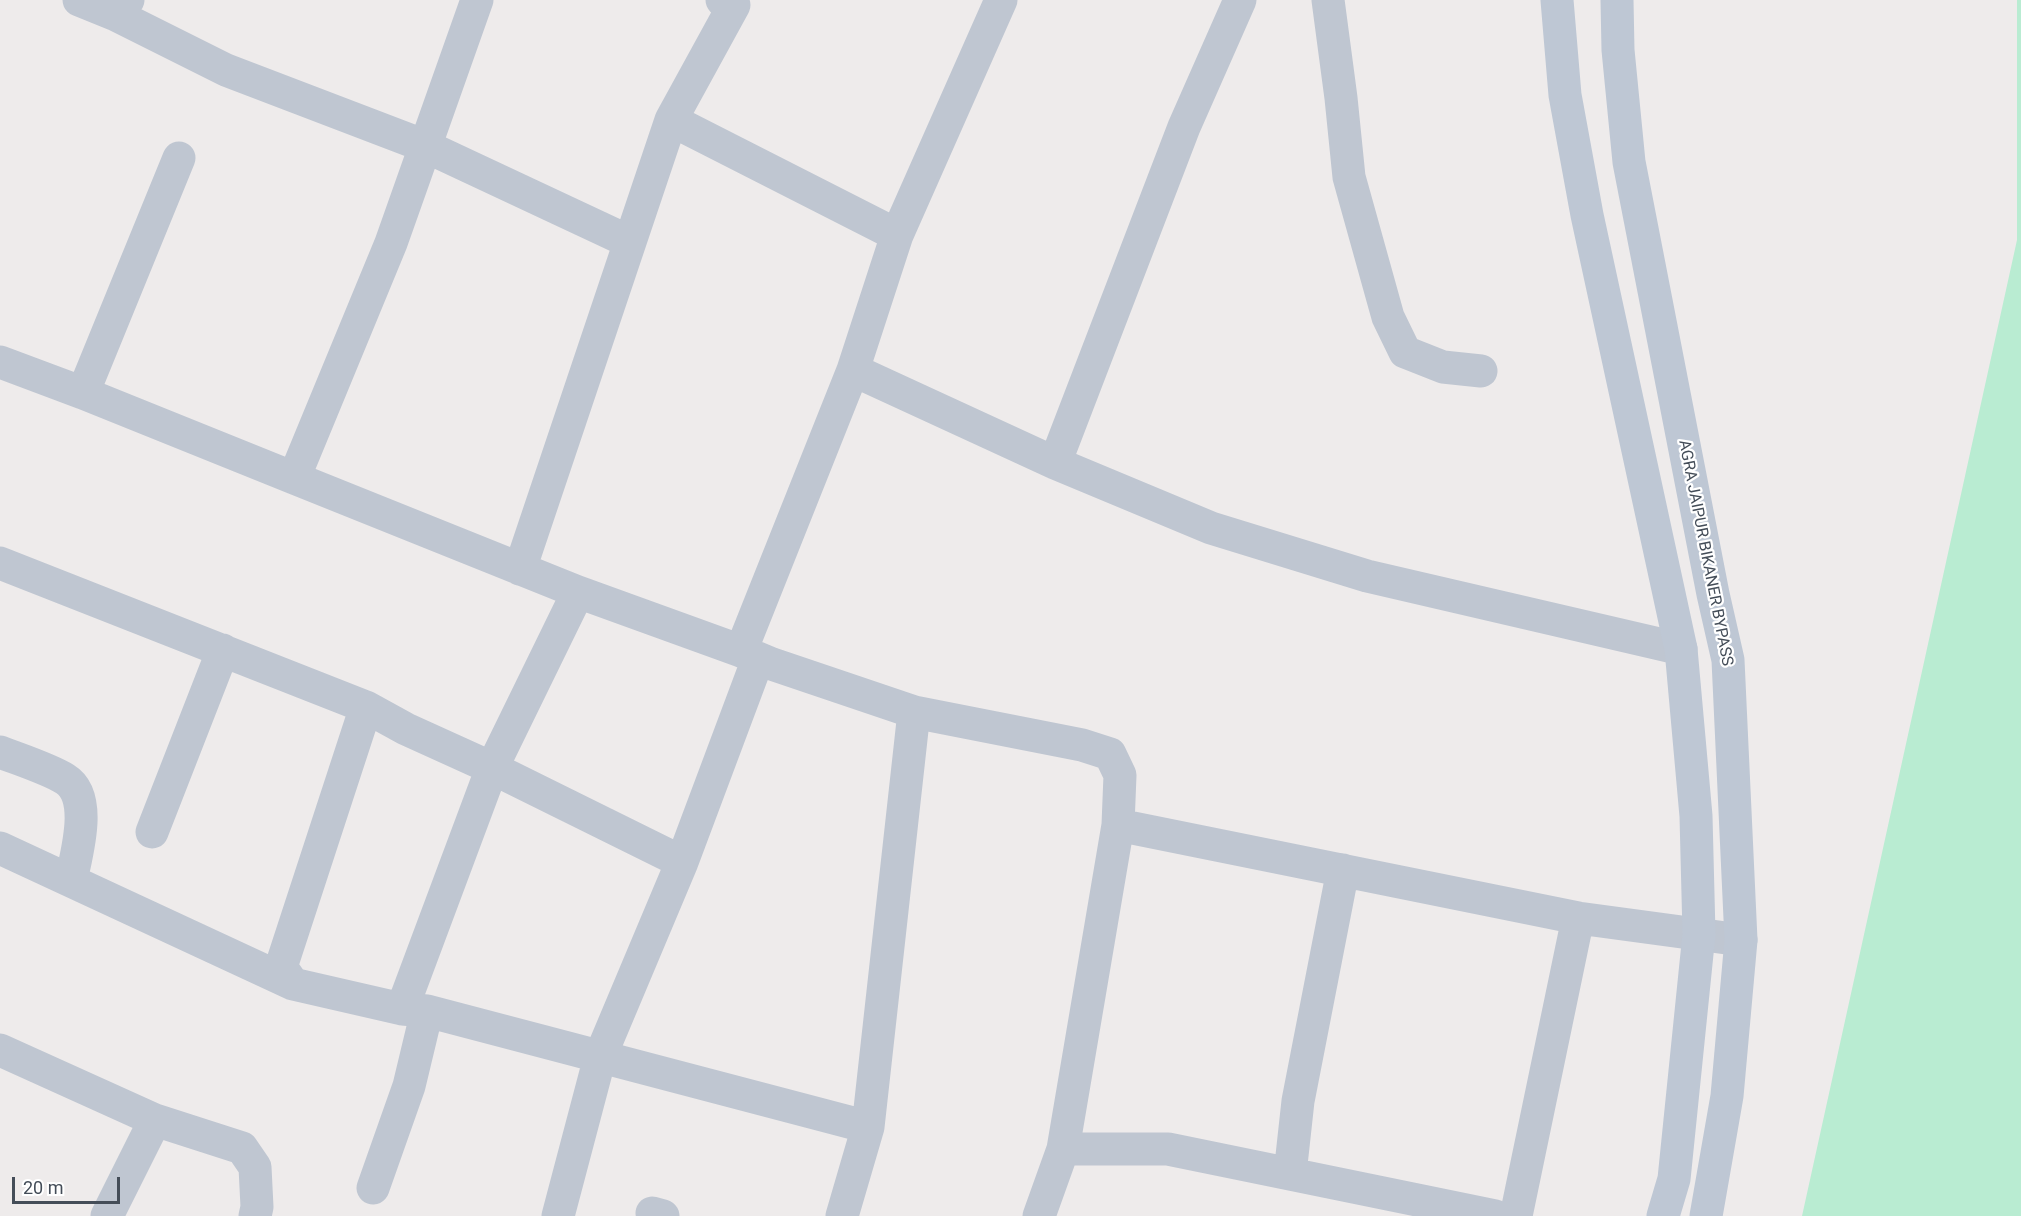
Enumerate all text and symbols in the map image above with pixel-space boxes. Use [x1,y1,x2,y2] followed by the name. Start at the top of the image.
[1674,438,1736,668] street label: AGRA JAIPUR BIKANER BYPASS
[15,1165,123,1203] scale bar
[23,1177,63,1198] text: 20 m

